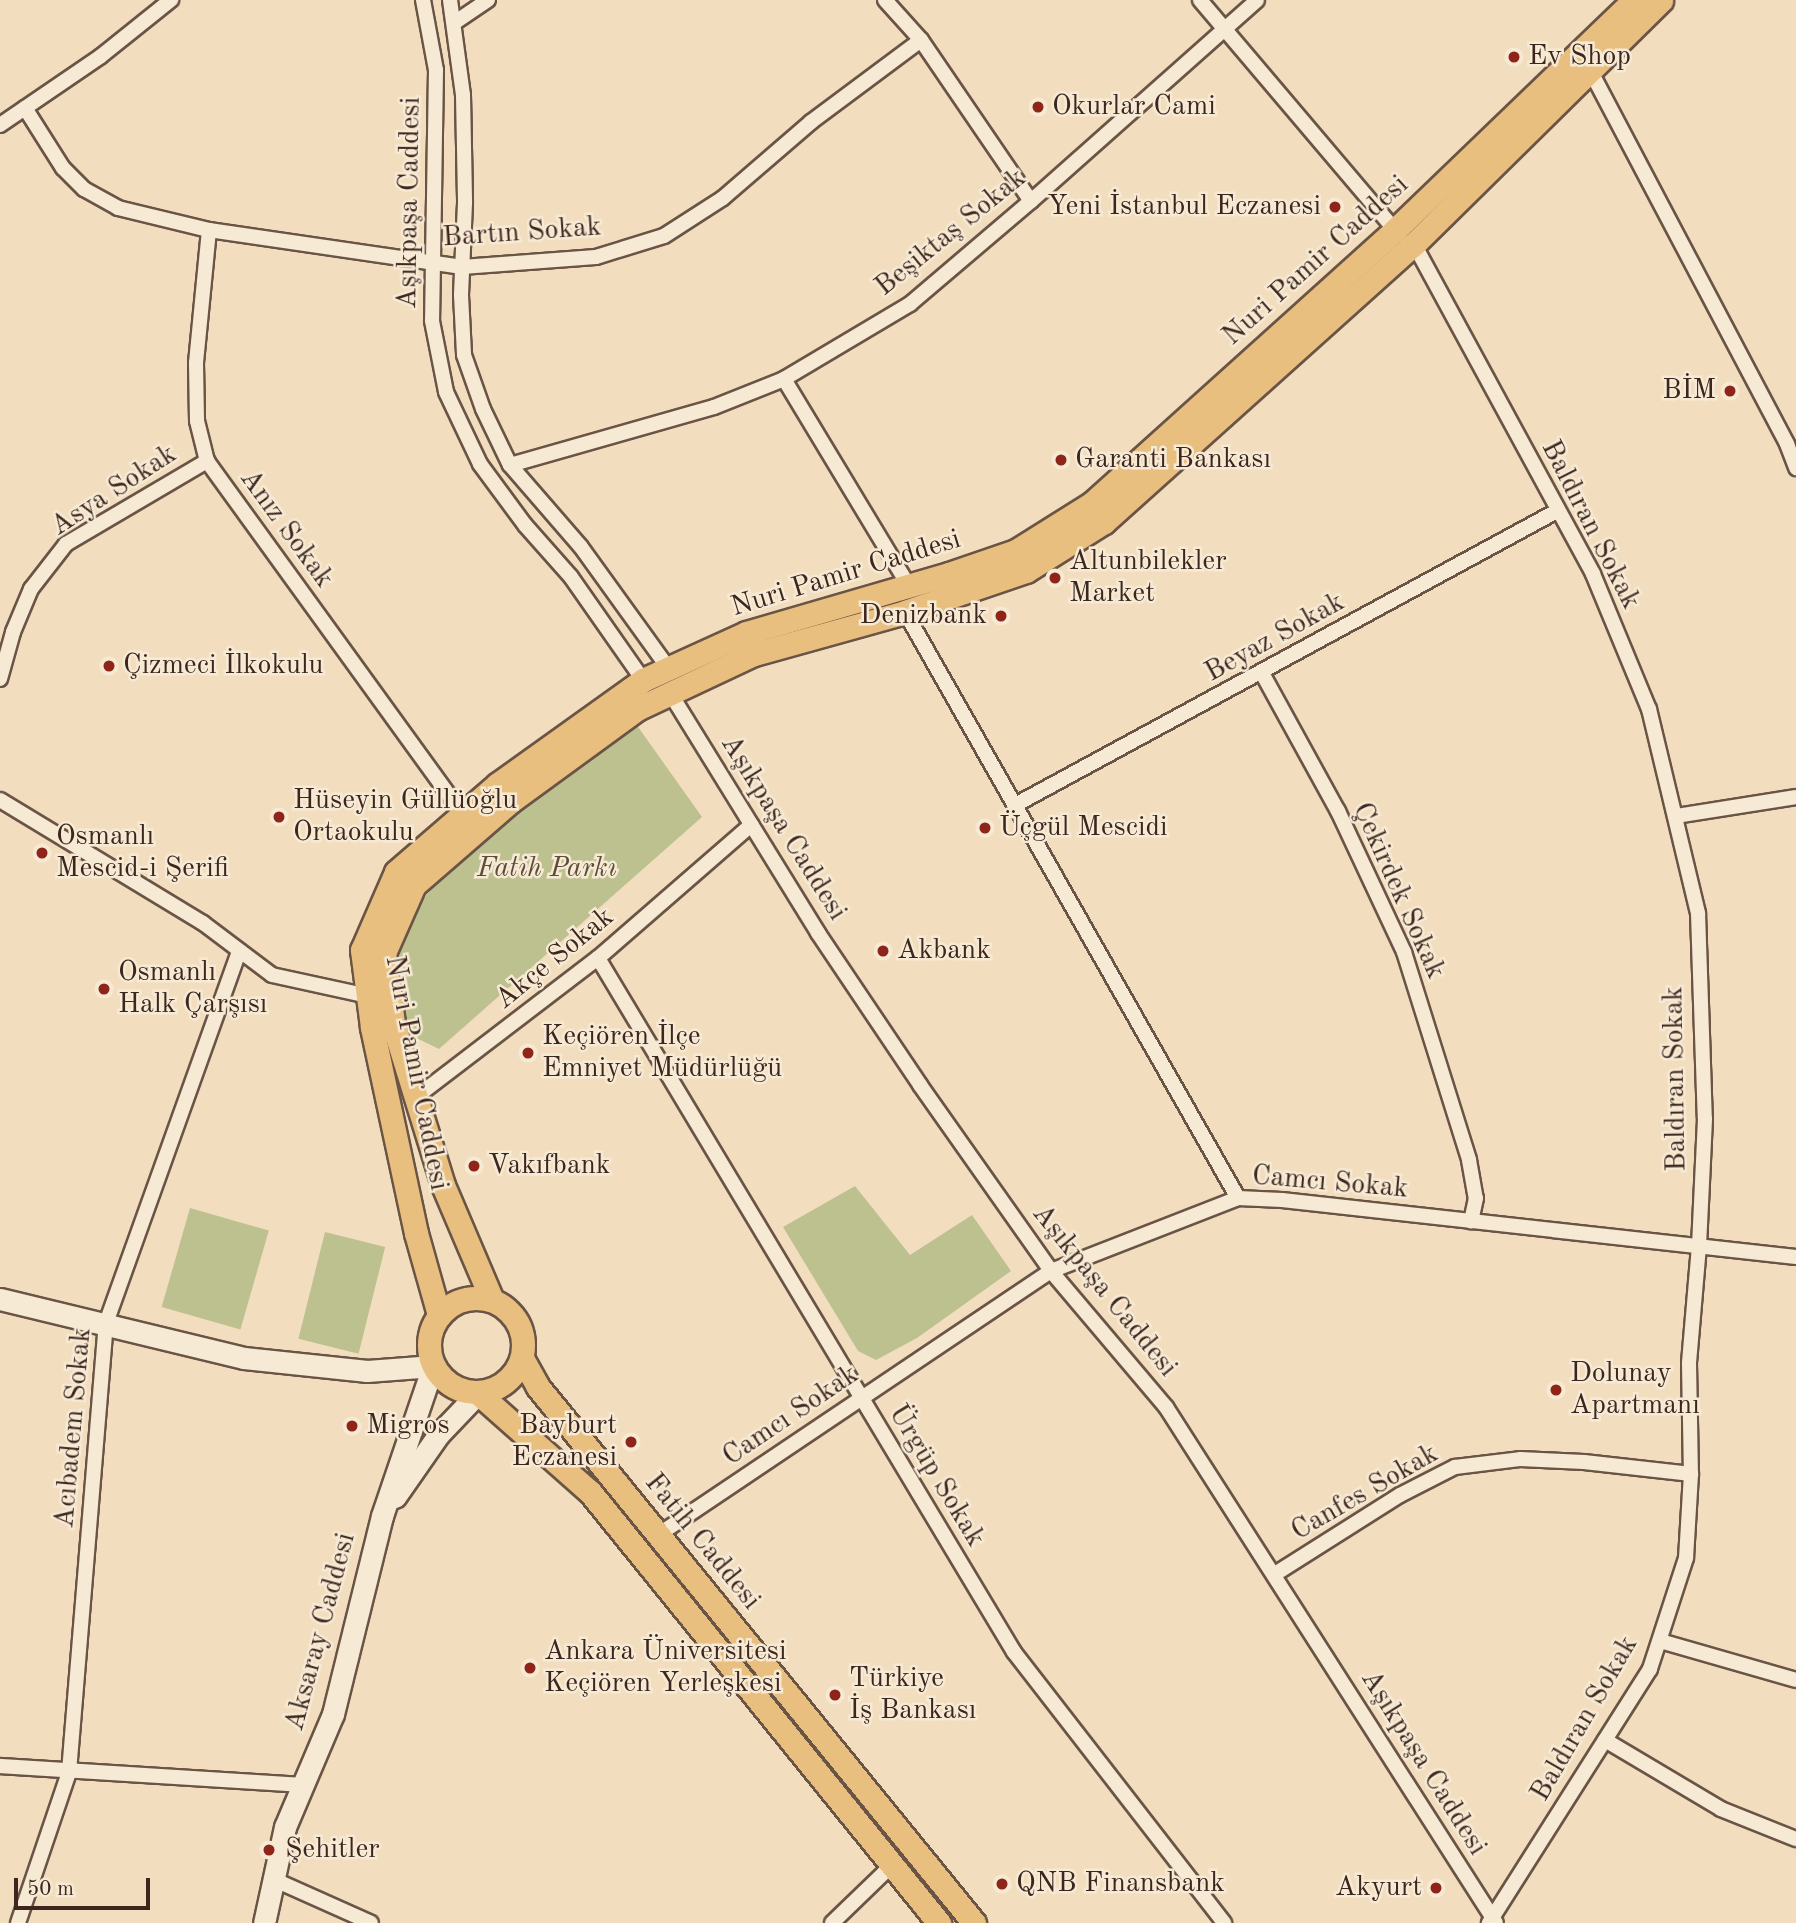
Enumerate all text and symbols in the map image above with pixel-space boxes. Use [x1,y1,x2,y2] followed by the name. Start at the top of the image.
[1528,40,1631,74] place label: Ev Shop
[1506,49,1522,65] marker: Ev Shop
[1052,90,1216,124] place label: Okurlar Cami
[391,97,429,309] street label: Aşıkpaşa Caddesi
[1030,99,1046,115] marker: Okurlar Cami
[869,162,1033,304] street label: Beşiktaş Sokak
[1216,169,1416,353] street label: Nuri Pamir Caddesi
[1047,190,1321,224] place label: Yeni İstanbul Eczanesi
[1327,199,1343,215] marker: Yeni İstanbul Eczanesi
[441,211,603,255] street label: Bartın Sokak
[1662,374,1716,408] place label: BİM
[1722,383,1738,399] marker: BİM
[1533,435,1647,615] street label: Baldıran Sokak
[45,438,183,544] street label: Asya Sokak
[1075,443,1271,477] place label: Garanti Bankası
[1053,452,1069,468] marker: Garanti Bankası
[232,463,340,595] street label: Anız Sokak
[727,523,965,625] street label: Nuri Pamir Caddesi
[1069,545,1227,611] place label: Altunbilekler Market
[1047,570,1063,586] marker: Altunbilekler Market
[1199,586,1351,690] street label: Beyaz Sokak
[859,599,987,633] place label: Denizbank
[993,608,1009,624] marker: Denizbank
[123,649,323,683] place label: Çizmeci İlkokulu
[101,658,117,674] marker: Çizmeci İlkokulu
[713,729,853,927] street label: Aşıkpaşa Caddesi
[293,784,517,850] place label: Hüseyin Güllüoğlu Ortaokulu
[1344,798,1452,984] street label: Çekirdek Sokak
[271,809,287,825] marker: Hüseyin Güllüoğlu Ortaokulu
[999,811,1168,845] place label: Üçgül Mescidi
[56,820,229,886] place label: Osmanlı Mescid-i Şerifi
[977,820,993,836] marker: Üçgül Mescidi
[34,845,50,861] marker: Osmanlı Mescid-i Şerifi
[477,852,617,886] park label: Fatih Parkı
[489,901,621,1017] street label: Akçe Sokak
[897,934,991,968] place label: Akbank
[875,943,891,959] marker: Akbank
[377,953,455,1193] street label: Nuri Pamir Caddesi
[118,956,267,1022] place label: Osmanlı Halk Çarşısı
[96,981,112,997] marker: Osmanlı Halk Çarşısı
[1658,986,1694,1172] street label: Baldıran Sokak
[542,1020,782,1086] place label: Keçiören İlçe Emniyet Müdürlüğü
[520,1045,536,1061] marker: Keçiören İlçe Emniyet Müdürlüğü
[488,1149,610,1183] place label: Vakıfbank
[466,1158,482,1174] marker: Vakıfbank
[1251,1159,1409,1207] street label: Camcı Sokak
[1024,1198,1184,1384] street label: Aşıkpaşa Caddesi
[49,1326,99,1530] street label: Acıbadem Sokak
[1570,1357,1700,1423] place label: Dolunay Apartmanı
[717,1358,865,1474] street label: Camcı Sokak
[1548,1382,1564,1398] marker: Dolunay Apartmanı
[880,1399,992,1553] street label: Ürgüp Sokak
[366,1409,450,1443] place label: Migros
[512,1409,617,1475] place label: Bayburt Eczanesi
[344,1418,360,1434] marker: Migros
[623,1434,639,1450] marker: Bayburt Eczanesi
[1286,1437,1444,1549] street label: Canfes Sokak
[637,1467,767,1617] street label: Fatih Caddesi
[278,1529,364,1735] street label: Aksaray Caddesi
[1524,1630,1646,1808] street label: Baldıran Sokak
[544,1635,787,1701] place label: Ankara Üniversitesi Keçiören Yerleşkesi
[522,1660,538,1676] marker: Ankara Üniversitesi Keçiören Yerleşkesi
[849,1662,976,1728] place label: Türkiye İş Bankası
[1353,1664,1493,1862] street label: Aşıkpaşa Caddesi
[827,1687,843,1703] marker: Türkiye İş Bankası
[285,1833,380,1867] place label: Şehitler
[259,1840,279,1860] marker: Şehitler
[18,1864,154,1908] scale bar
[1016,1867,1225,1901] place label: QNB Finansbank
[1335,1871,1422,1905] place label: Akyurt
[994,1876,1010,1892] marker: QNB Finansbank
[27,1879,74,1900] text: 50 m
[1428,1880,1444,1896] marker: Akyurt

